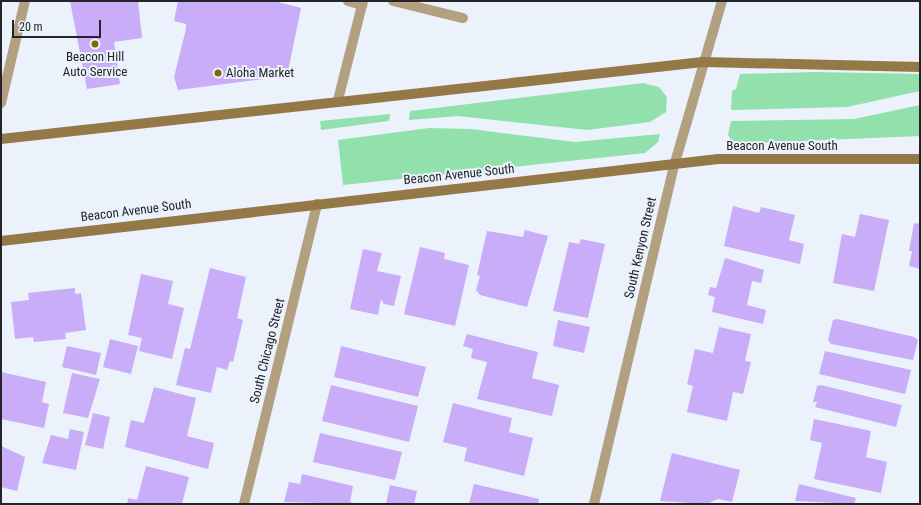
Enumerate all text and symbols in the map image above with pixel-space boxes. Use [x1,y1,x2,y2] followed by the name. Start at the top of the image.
[14,12,103,38] scale bar
[19,20,43,34] text: 20 m
[90,39,100,49] marker: Beacon Hill Auto Service
[63,50,127,81] place label: Beacon Hill Auto Service
[226,65,294,81] place label: Aloha Market
[213,68,223,78] marker: Aloha Market
[726,138,838,154] street label: Beacon Avenue South
[403,161,515,189] street label: Beacon Avenue South
[80,196,192,226] street label: Beacon Avenue South
[622,196,660,300] street label: South Kenyon Street
[247,297,289,405] street label: South Chicago Street

